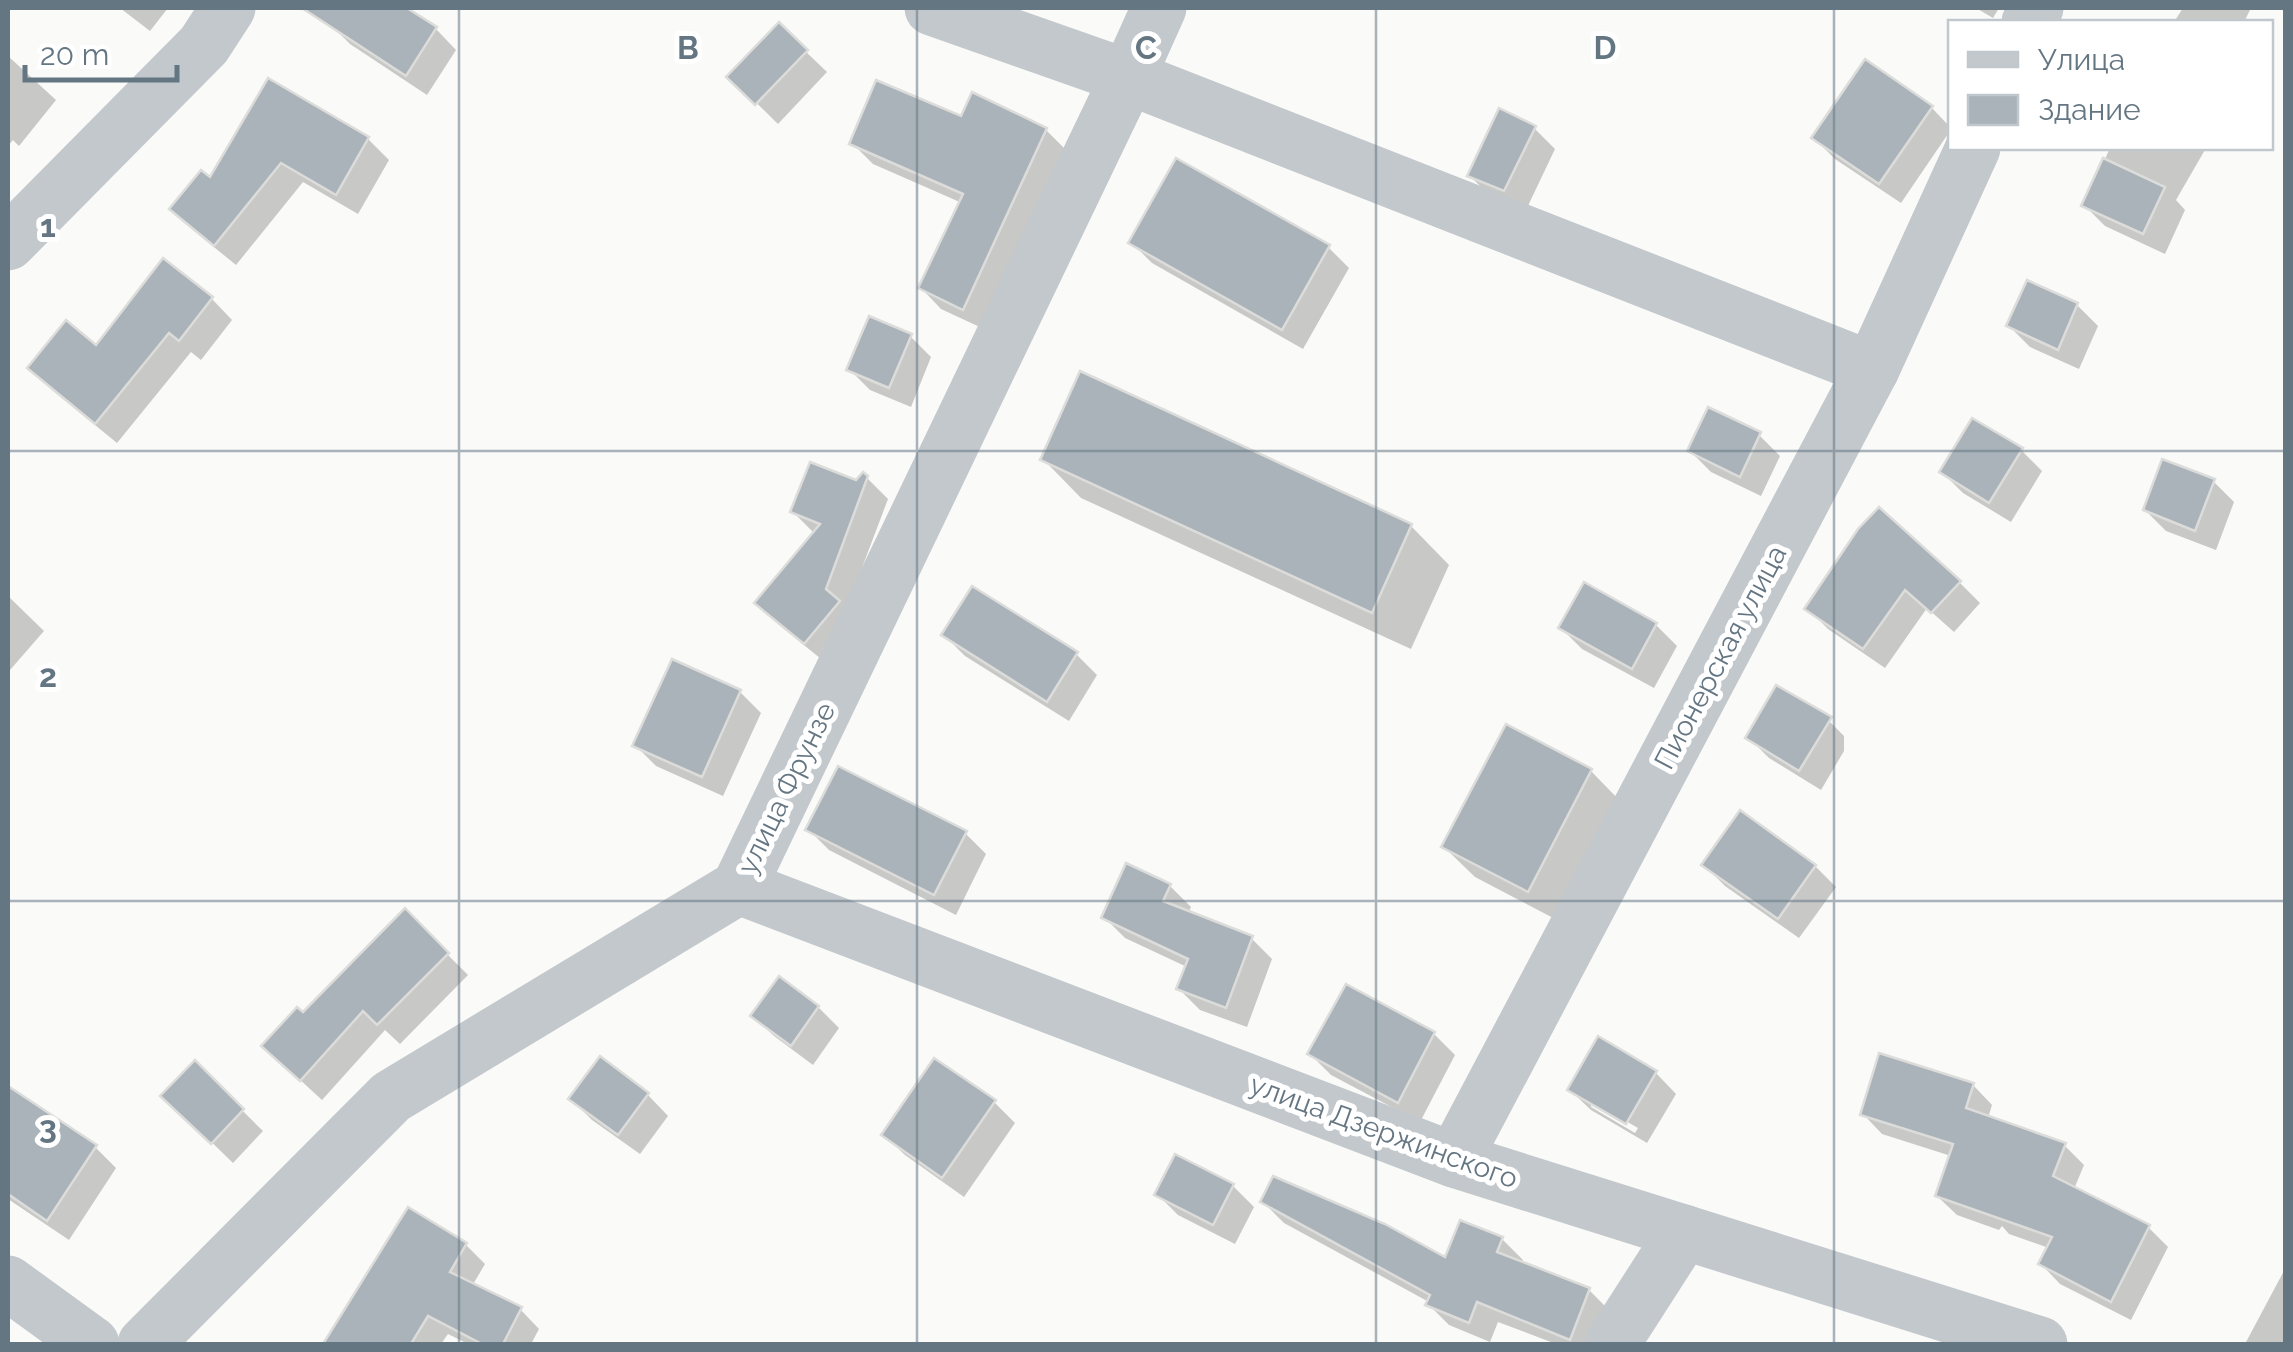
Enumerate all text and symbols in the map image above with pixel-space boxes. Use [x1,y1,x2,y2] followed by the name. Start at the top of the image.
[25,20,178,82] scale bar
[1948,20,2273,150] legend
[677,29,699,66] text: B
[1135,29,1157,66] text: C
[1594,29,1616,66] text: D
[40,37,109,72] text: 20 m
[2038,42,2125,77] text: Улица
[2038,92,2141,127] text: Здание
[40,207,56,244] text: 1
[1648,540,1793,775] street label: Пионерская улица
[39,657,57,694] text: 2
[731,697,842,879] street label: улица Фрунзе
[1245,1068,1522,1195] street label: улица Дзержинского
[39,1108,57,1145] text: 3

